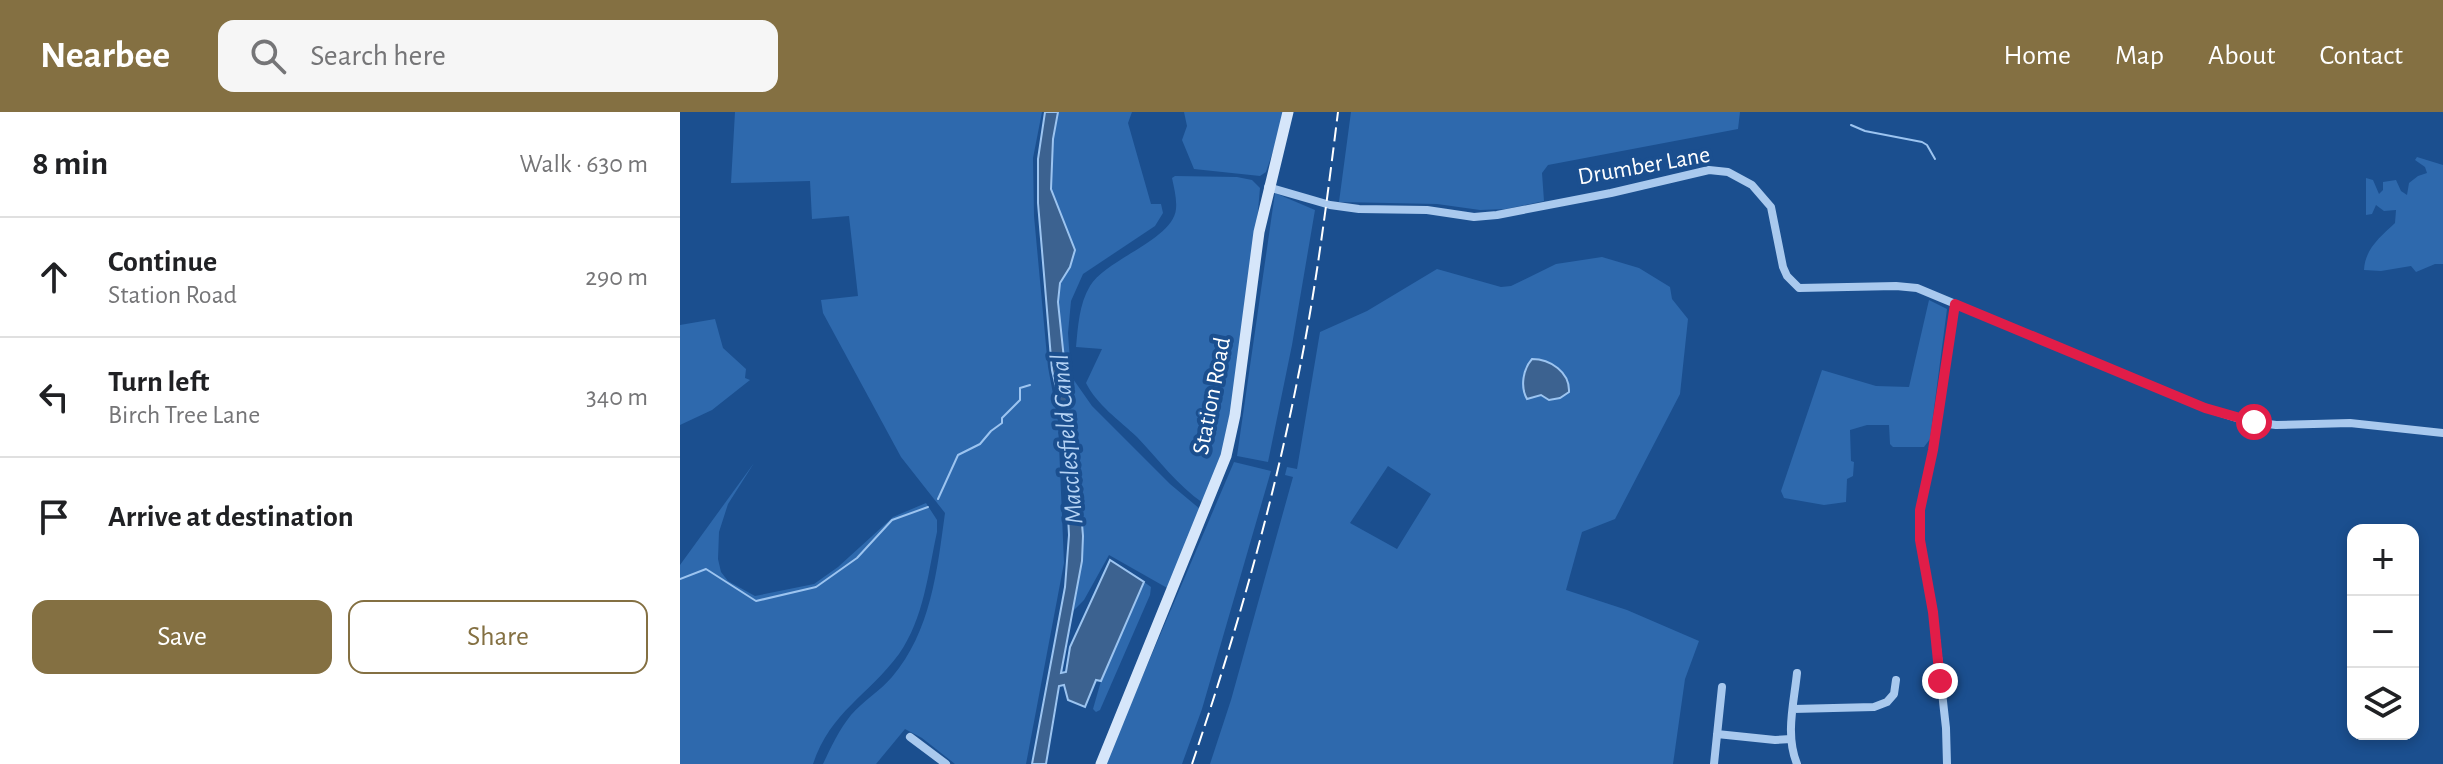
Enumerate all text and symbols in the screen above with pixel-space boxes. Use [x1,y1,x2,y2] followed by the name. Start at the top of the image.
[218,20,778,92] search box
[246,34,290,78] icon: search
[40,37,170,75] text: Nearbee
[310,41,446,71] text: Search here
[2004,42,2071,70] text: Home
[2115,42,2164,70] text: Map
[2208,42,2276,70] text: About
[2320,42,2403,70] text: Contact
[1576,143,1712,189] street label: Drumber Lane
[32,147,108,181] text: 8 min
[520,151,648,177] text: Walk · 630 m
[108,247,217,277] text: Continue
[32,255,76,299] icon: ahead
[585,264,648,290] text: 290 m
[108,282,237,308] text: Station Road
[1189,335,1235,457] street label: Station Road
[1047,353,1087,525] water label: Macclesfield Canal
[108,367,209,397] text: Turn left
[32,375,76,419] icon: left
[586,384,648,410] text: 340 m
[108,402,260,428] text: Birch Tree Lane
[2236,404,2272,440] route start
[32,495,76,539] icon: arrive
[108,502,354,532] text: Arrive at destination
[2347,524,2419,740] map controls
[2347,524,2419,596] button: +
[2347,596,2419,668] button: −
[32,600,332,674] button: Save
[348,600,648,674] button: Share
[1922,663,1958,699] route end
[2347,668,2419,740] button: layers

